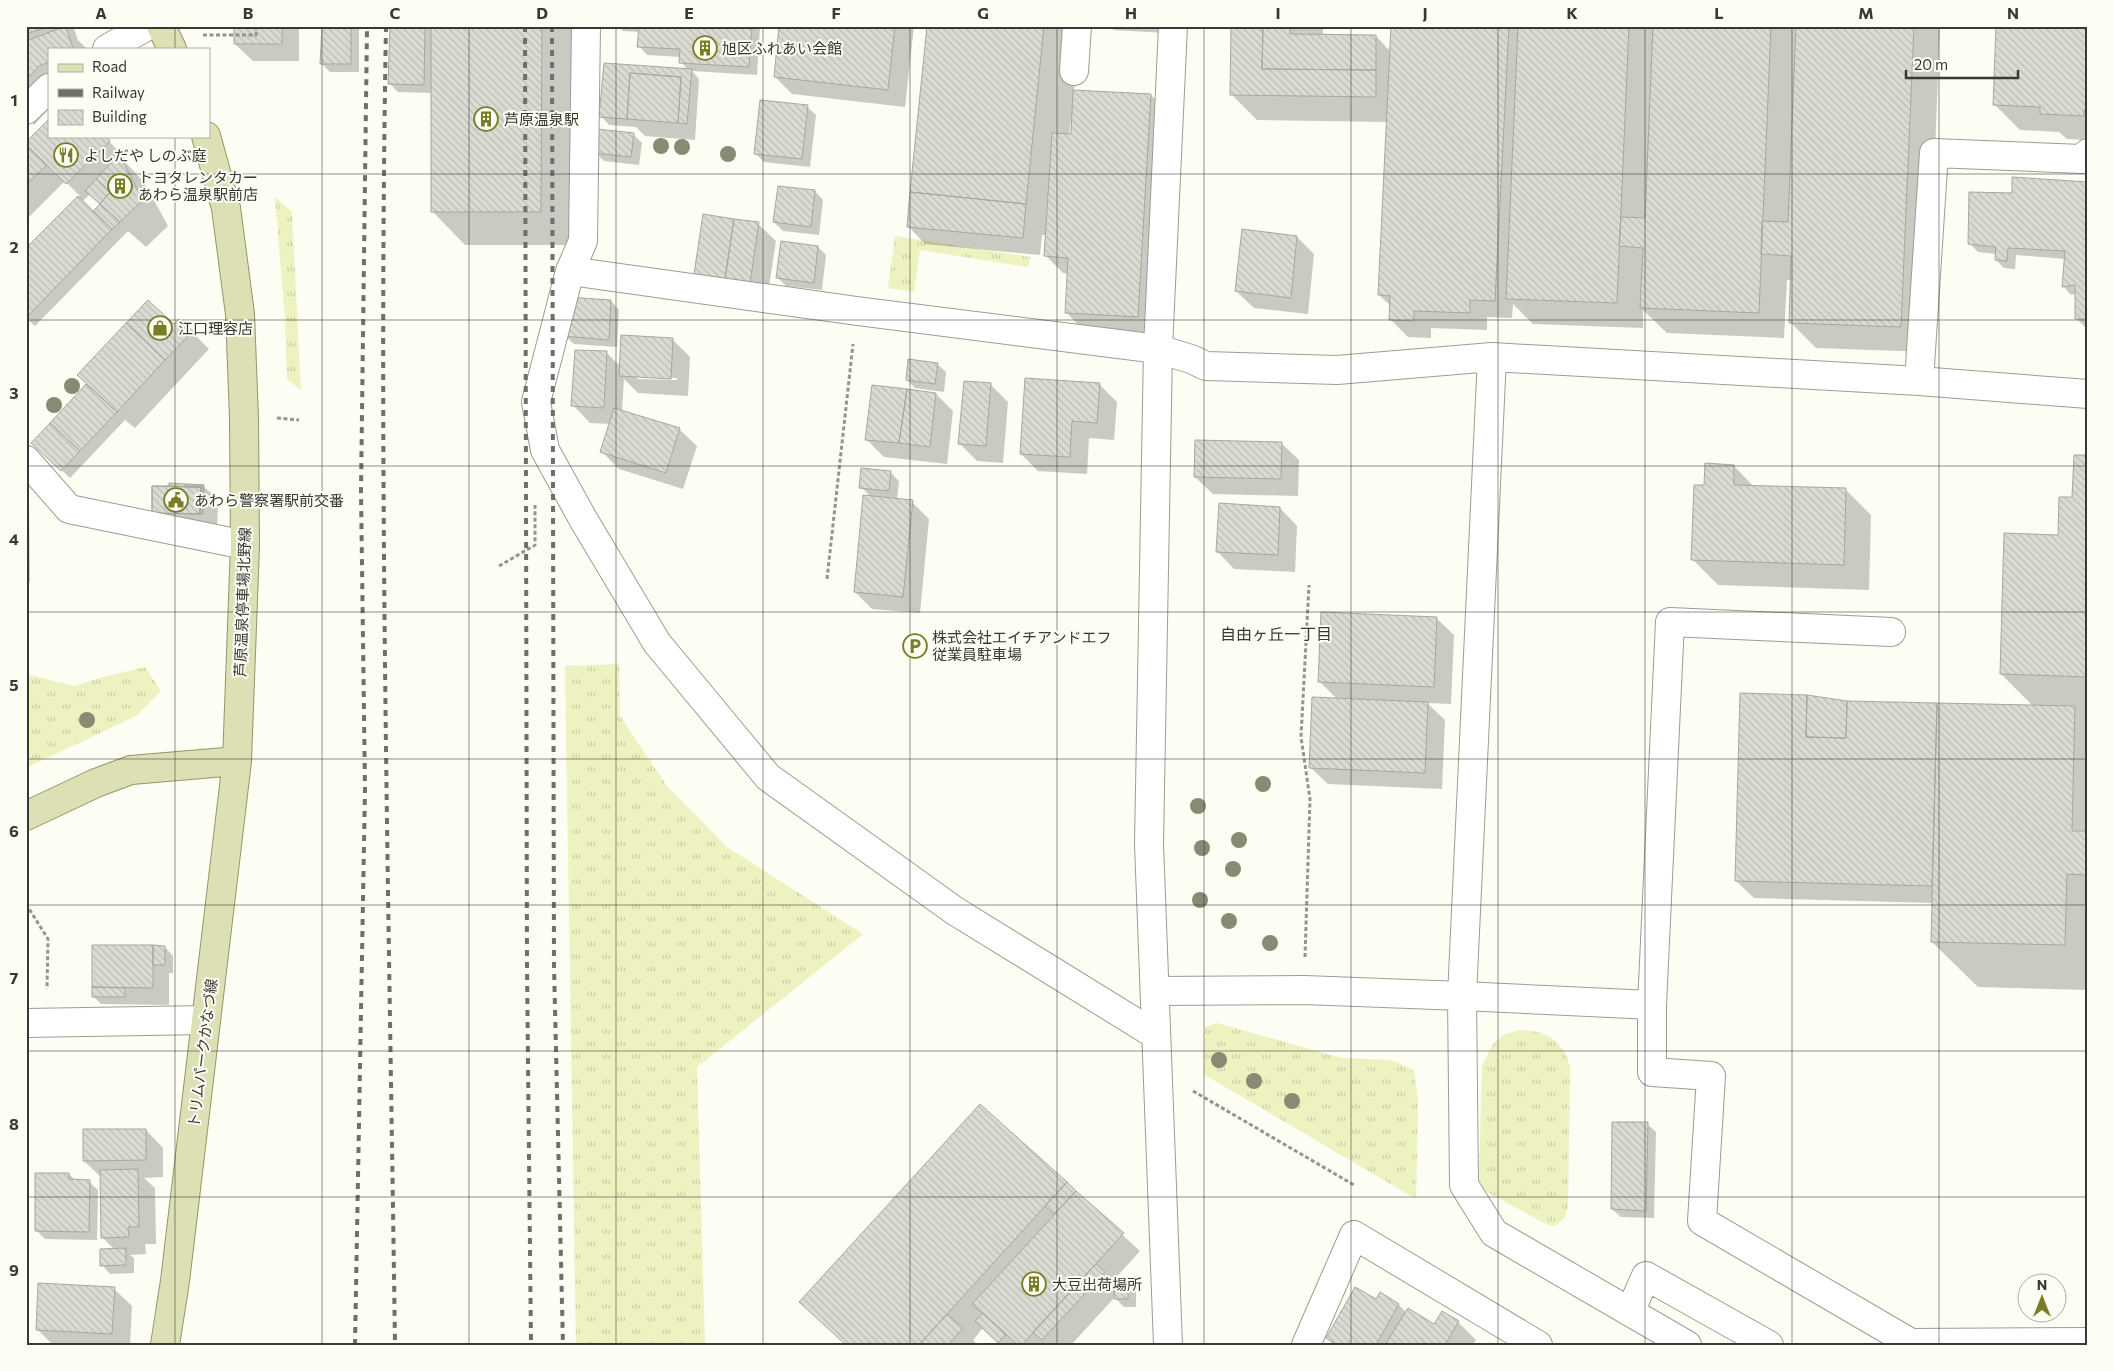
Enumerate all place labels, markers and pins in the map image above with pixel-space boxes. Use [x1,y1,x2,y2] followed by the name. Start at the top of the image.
[692,35,718,61] building icon: 旭区ふれあい会館
[722,39,842,57] place label: 旭区ふれあい会館
[473,106,499,132] building icon: 芦原温泉駅
[504,110,579,128] place label: 芦原温泉駅
[53,142,79,168] restaurant icon: よしだや しのぶ庭
[84,146,207,164] place label: よしだや しのぶ庭
[138,168,258,203] place label: トヨタレンタカー あわら温泉駅前店
[107,173,133,199] building icon: トヨタレンタカー あわら温泉駅前店
[147,315,173,341] shop icon: 江口理容店
[178,319,253,337] place label: 江口理容店
[163,487,189,513] public building icon: あわら警察署駅前交番
[194,491,344,509] place label: あわら警察署駅前交番
[932,628,1111,663] place label: 株式会社エイチアンドエフ 従業員駐車場
[902,633,928,659] parking icon: 株式会社エイチアンドエフ 従業員駐車場
[1021,1271,1047,1297] building icon: 大豆出荷場所
[1052,1275,1142,1293] place label: 大豆出荷場所

